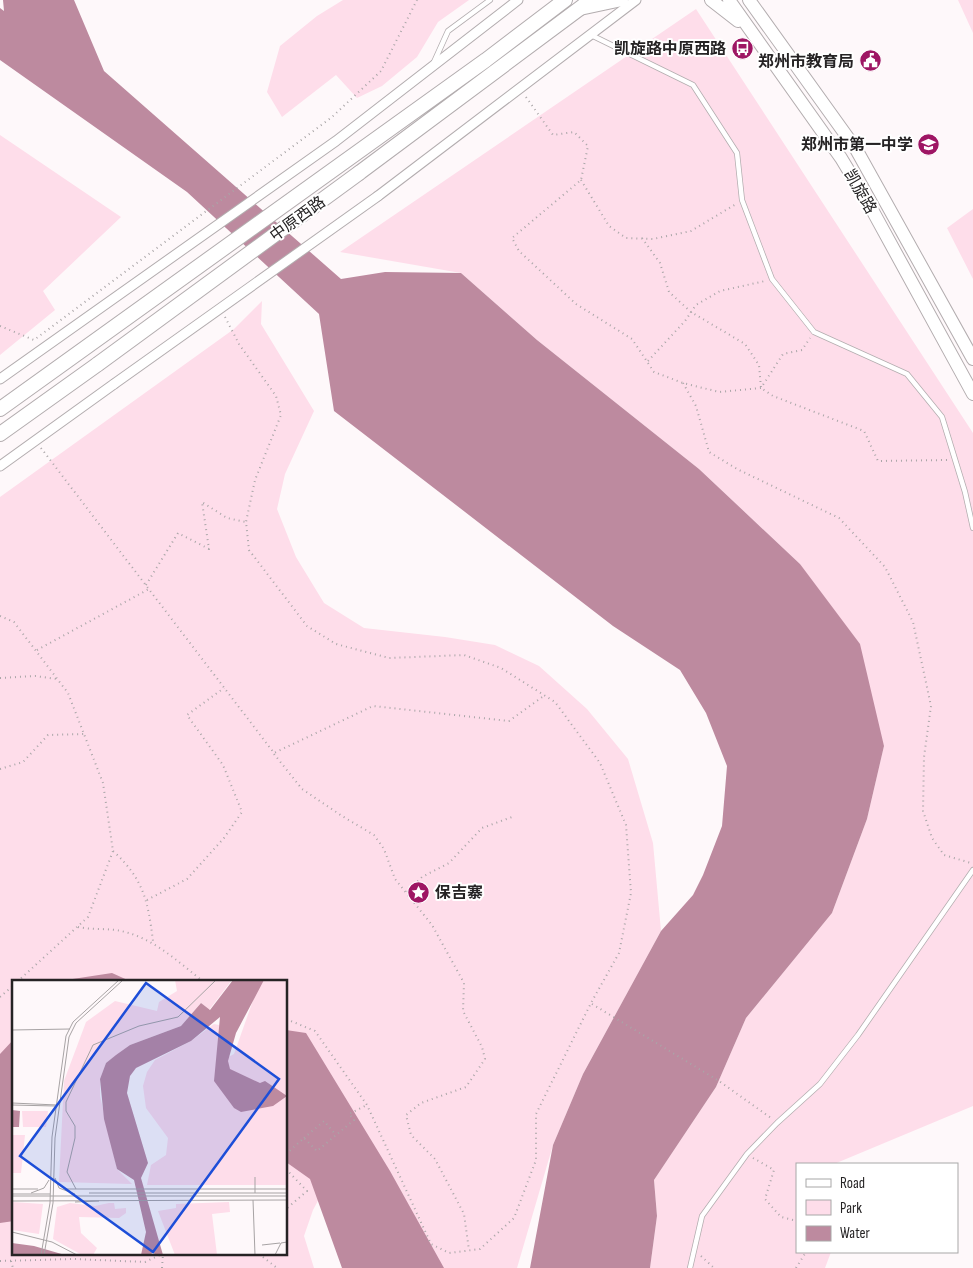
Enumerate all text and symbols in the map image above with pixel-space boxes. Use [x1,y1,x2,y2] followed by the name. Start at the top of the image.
[730,36,754,60] bus stop icon: 凯旋路中原西路
[614,40,726,59] place label: 凯旋路中原西路
[858,49,882,73] public building icon: 郑州市教育局
[758,52,854,72] place label: 郑州市教育局
[917,132,941,156] school or university icon: 郑州市第一中学
[801,135,913,155] place label: 郑州市第一中学
[839,166,880,217] street label: 凯旋路
[266,193,329,246] street label: 中原西路
[407,880,431,904] place icon: 保吉寨
[435,884,483,903] place label: 保吉寨
[12,980,288,1256] inset map
[796,1163,958,1253] legend
[840,1174,865,1193] text: Road
[840,1199,862,1218] text: Park
[840,1224,871,1243] text: Water

